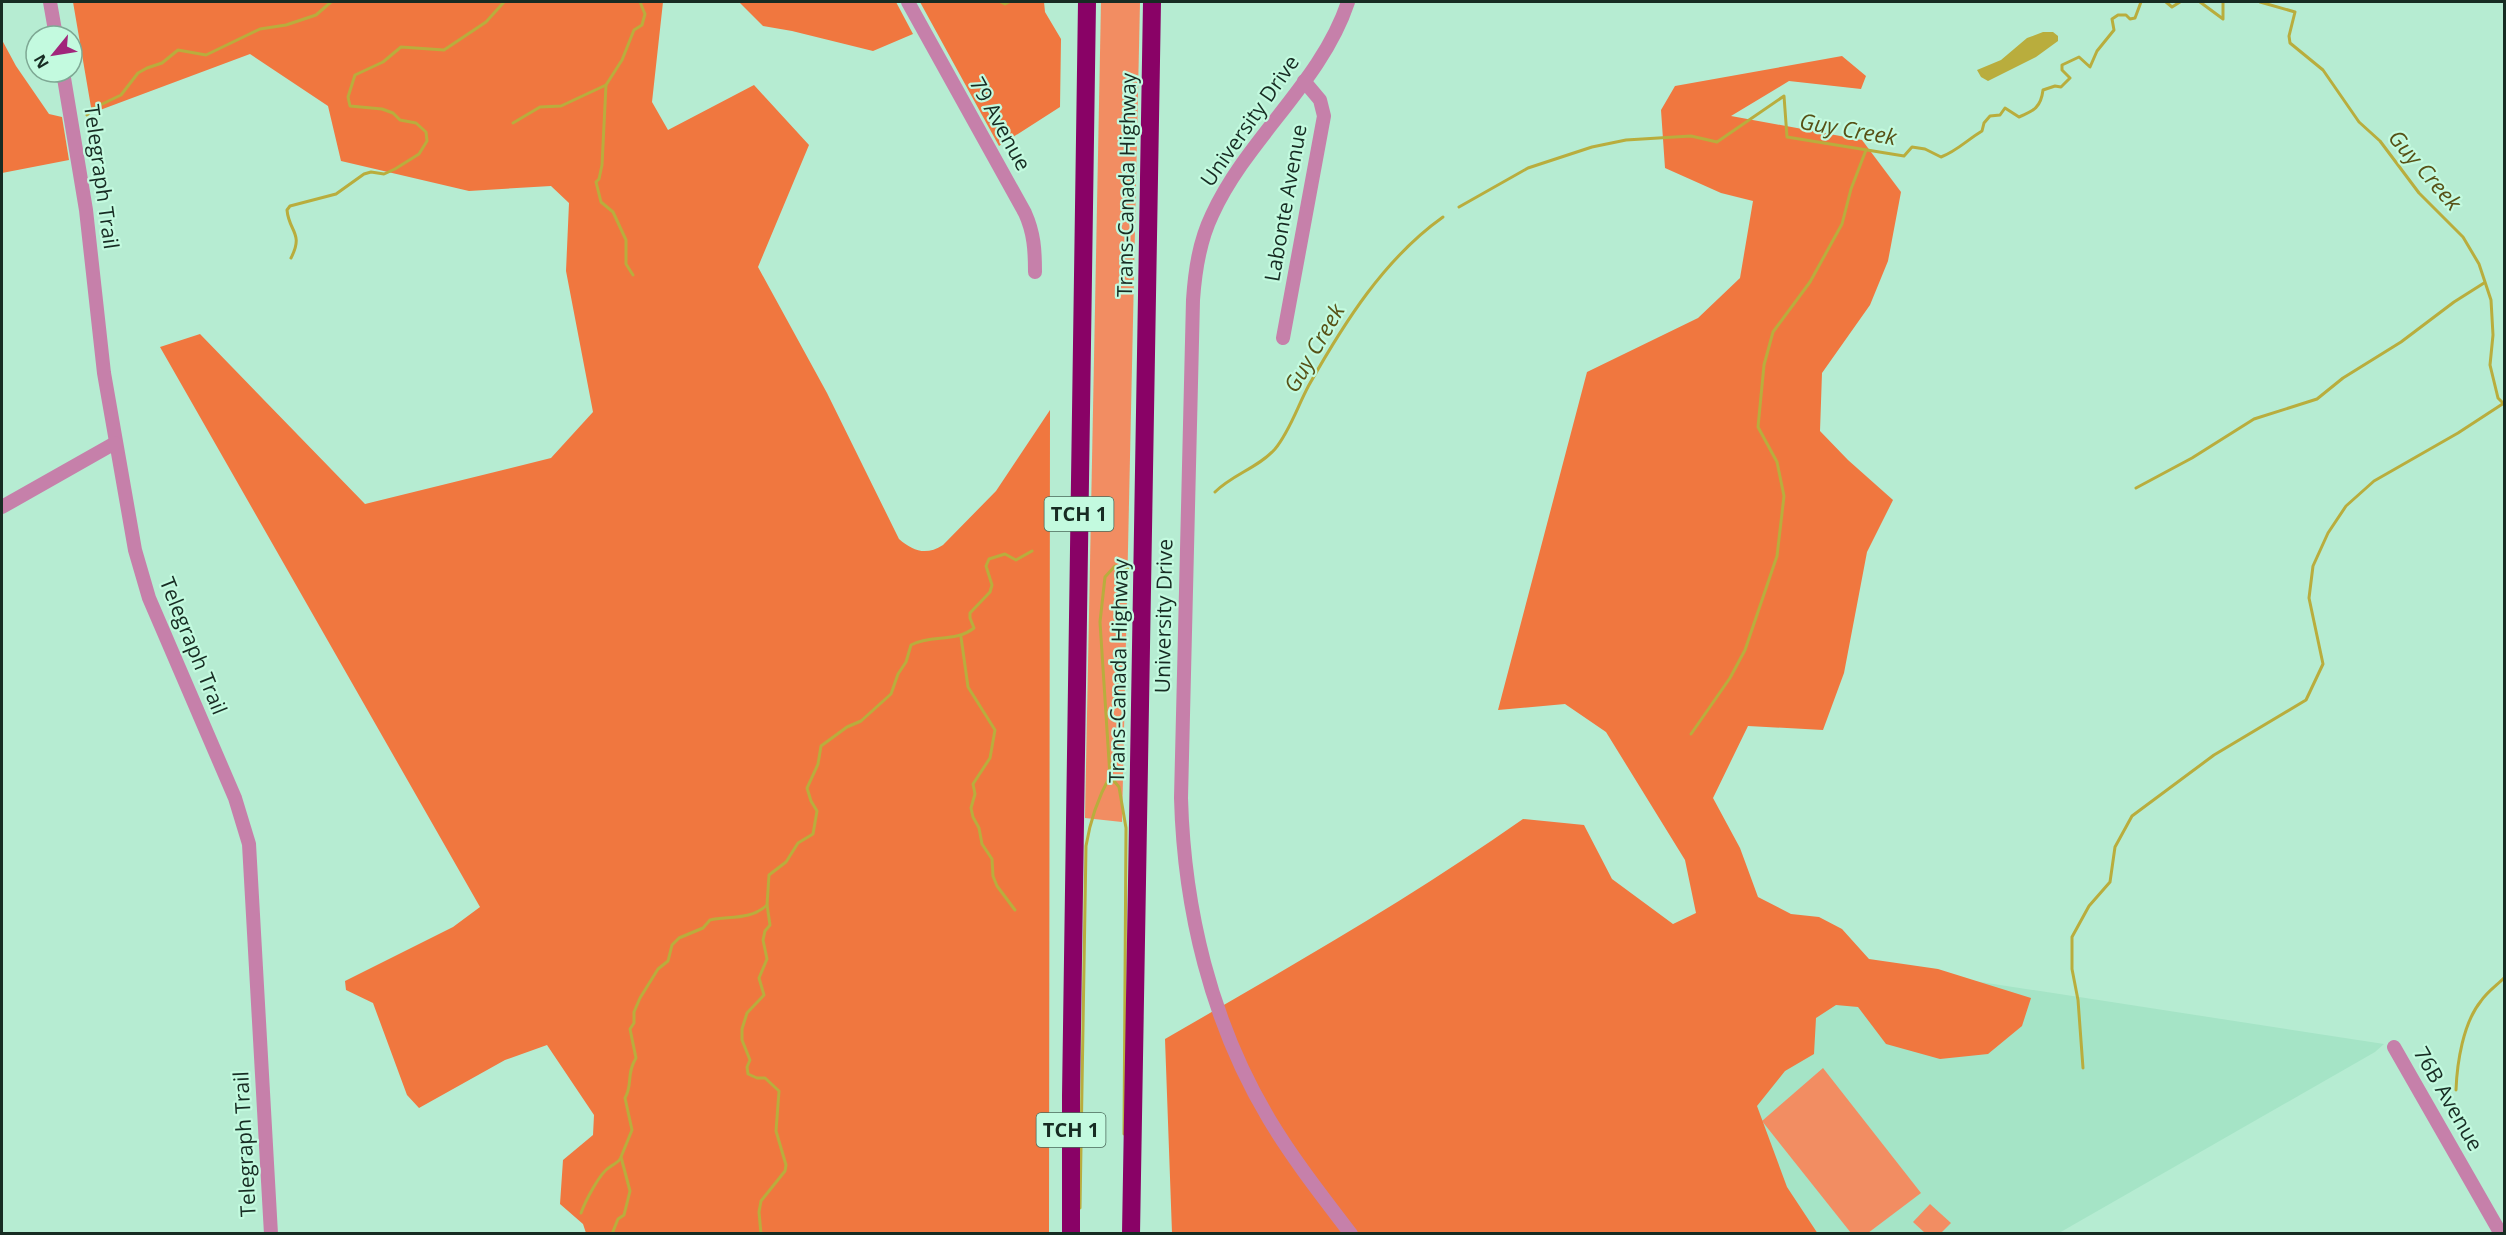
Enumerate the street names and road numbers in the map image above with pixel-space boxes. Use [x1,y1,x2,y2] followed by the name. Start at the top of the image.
[1193,49,1305,192] street label: University Drive
[964,72,1038,175] street label: 79 Avenue
[1110,72,1142,297] street label: Trans-Canada Highway
[78,103,126,251] street label: Telegraph Trail
[1257,122,1313,283] street label: Labonte Avenue
[1044,497,1114,531] road number: TCH 1
[1148,538,1178,693] street label: University Drive
[1102,558,1134,783] street label: Trans-Canada Highway
[154,573,234,718] street label: Telegraph Trail
[2408,1041,2490,1156] street label: 76B Avenue
[226,1071,262,1218] street label: Telegraph Trail
[1036,1113,1106,1147] road number: TCH 1

